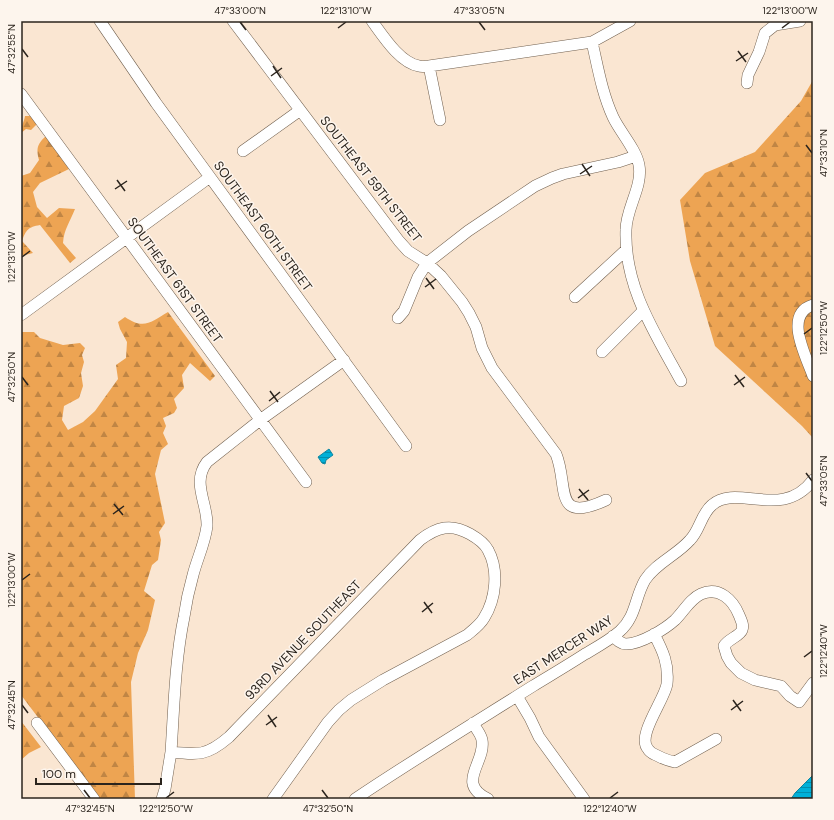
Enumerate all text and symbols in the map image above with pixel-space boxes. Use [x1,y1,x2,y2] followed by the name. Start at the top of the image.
[214,4,266,17] text: 47°33'00"N
[320,4,372,17] text: 122°13'10"W
[454,4,505,17] text: 47°33'05"N
[763,4,818,17] text: 122°13'00"W
[5,24,18,74] text: 47°32'55"N
[316,112,426,246] street label: SOUTHEAST 59TH STREET
[817,129,830,177] text: 47°33'10"N
[210,158,316,294] street label: SOUTHEAST 60TH STREET
[124,214,226,346] street label: SOUTHEAST 61ST STREET
[5,231,18,283] text: 122°13'10"W
[817,301,830,355] text: 122°12'50"W
[5,352,18,402] text: 47°32'50"N
[817,455,830,506] text: 47°33'05"N
[5,552,18,607] text: 122°13'00"W
[241,576,365,704] street label: 93RD AVENUE SOUTHEAST
[510,611,616,688] street label: EAST MERCER WAY
[817,624,830,678] text: 122°12'40"W
[5,680,18,730] text: 47°32'45"N
[36,760,161,786] scale bar
[42,766,76,782] text: 100 m
[65,802,115,815] text: 47°32'45"N
[139,802,193,815] text: 122°12'50"W
[303,802,353,815] text: 47°32'50"N
[583,802,637,815] text: 122°12'40"W

